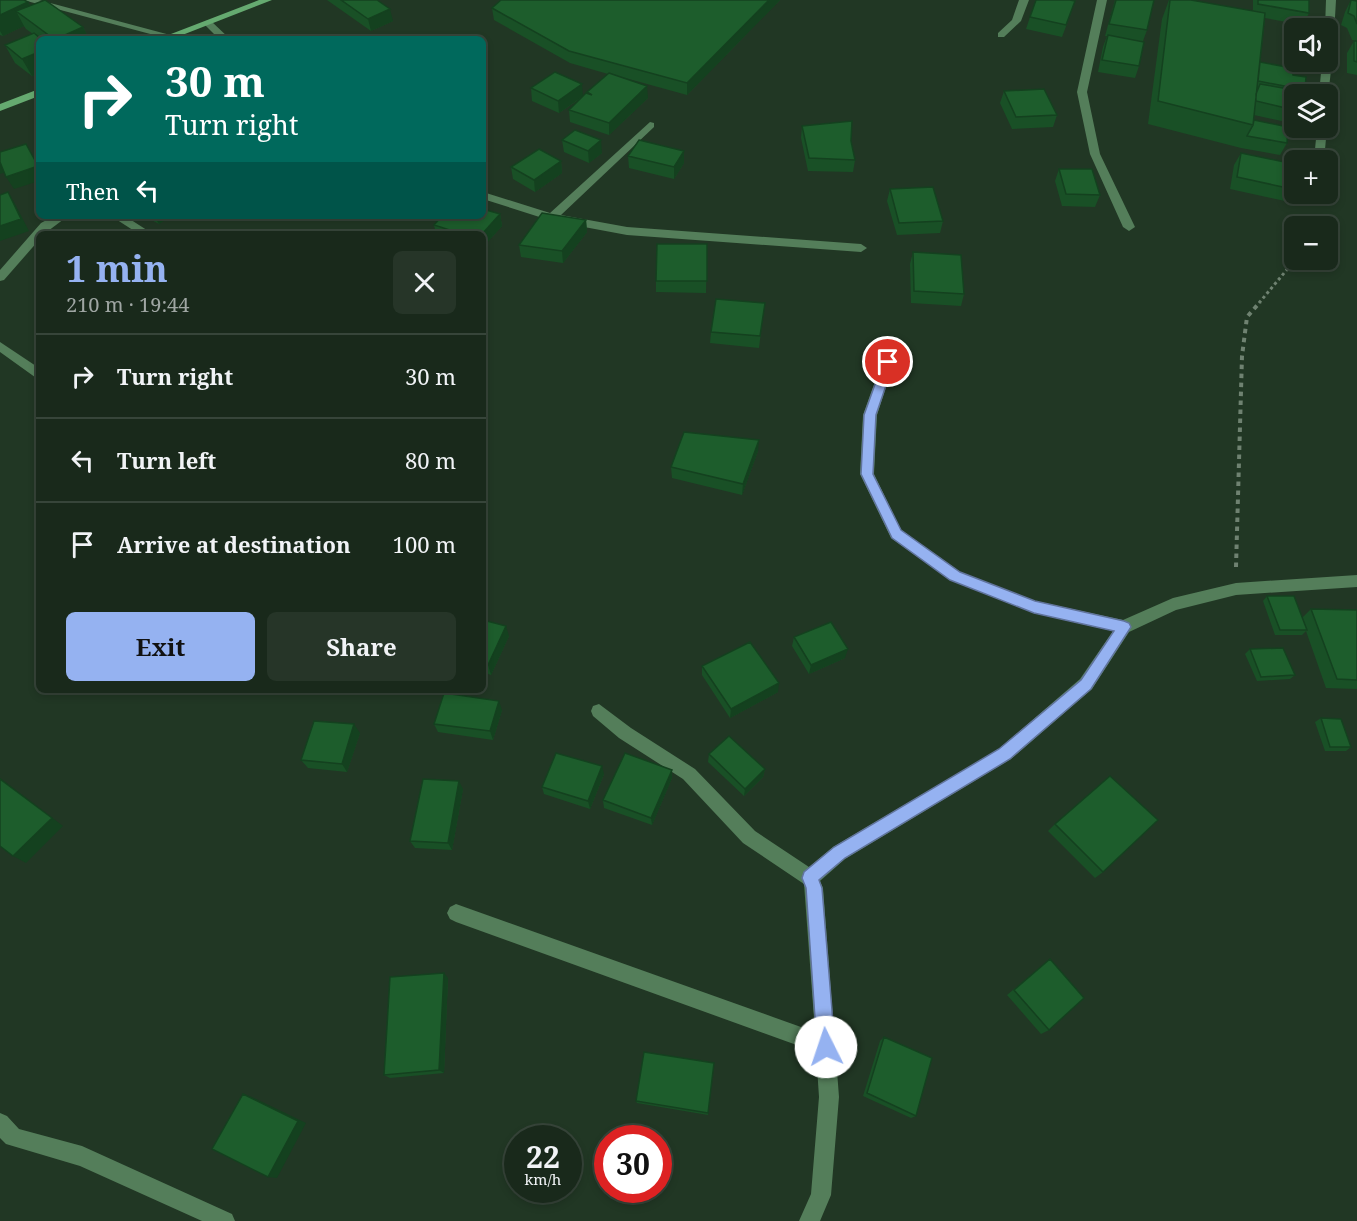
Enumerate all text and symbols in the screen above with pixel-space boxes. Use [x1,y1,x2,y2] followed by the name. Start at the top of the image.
[1284,18,1338,270] map controls
[1284,18,1338,72] button: sound
[165,52,265,109] text: 30 m
[66,60,144,138] icon: right
[1284,84,1338,138] button: layers
[165,106,298,143] text: Turn right
[1284,150,1338,204] button: +
[131,174,164,207] icon: left
[66,176,119,206] text: Then
[1284,216,1338,270] button: −
[66,244,168,293] text: 1 min
[393,251,456,314] button: close
[66,291,189,318] text: 210 m · 19:44
[862,336,913,387] pin
[871,345,904,378] icon: arrive
[66,360,99,393] icon: right
[117,361,233,391] text: Turn right
[405,361,456,391] text: 30 m
[66,444,99,477] icon: left
[117,445,216,475] text: Turn left
[405,445,456,475] text: 80 m
[66,528,99,561] icon: arrive
[117,529,351,559] text: Arrive at destination
[393,529,456,559] text: 100 m
[66,612,255,681] button: Exit
[267,612,456,681] button: Share
[794,1015,858,1079] position arrow
[594,1125,672,1203] speed limit sign: 30
[526,1136,560,1177] text: 22
[525,1169,561,1189] text: km/h

